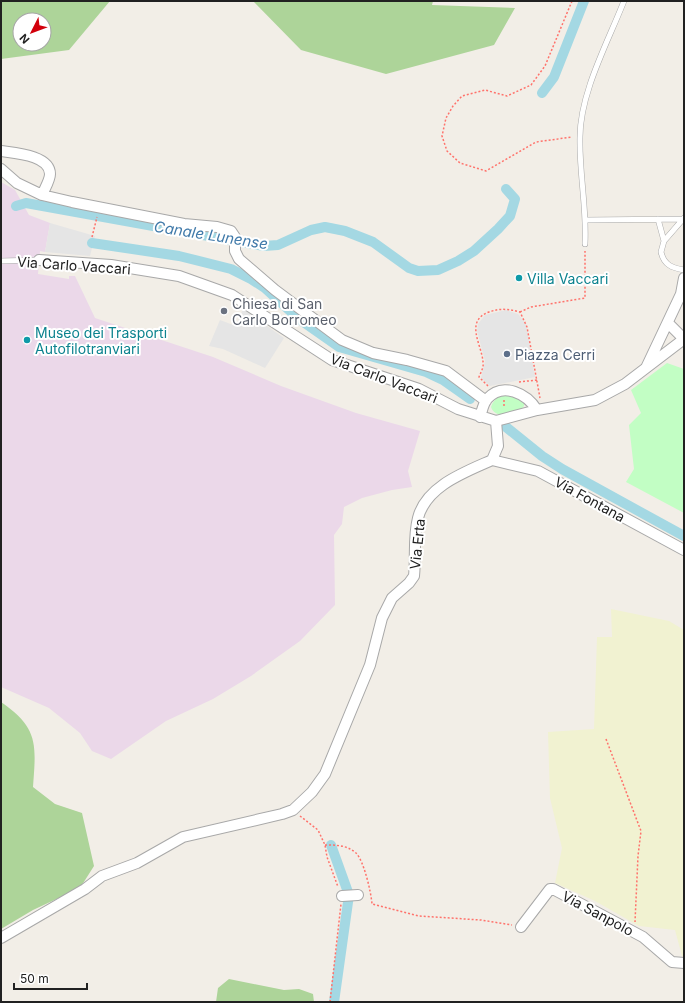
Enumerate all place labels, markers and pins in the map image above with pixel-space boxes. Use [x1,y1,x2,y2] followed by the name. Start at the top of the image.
[527,270,608,287] place label: Villa Vaccari
[514,273,524,283] marker: Villa Vaccari
[232,295,337,328] place label: Chiesa di San Carlo Borromeo
[219,306,229,316] marker: Chiesa di San Carlo Borromeo
[35,324,167,357] place label: Museo dei Trasporti Autofilotranviari
[22,335,32,345] marker: Museo dei Trasporti Autofilotranviari
[515,346,595,363] place label: Piazza Cerri
[502,349,512,359] marker: Piazza Cerri

